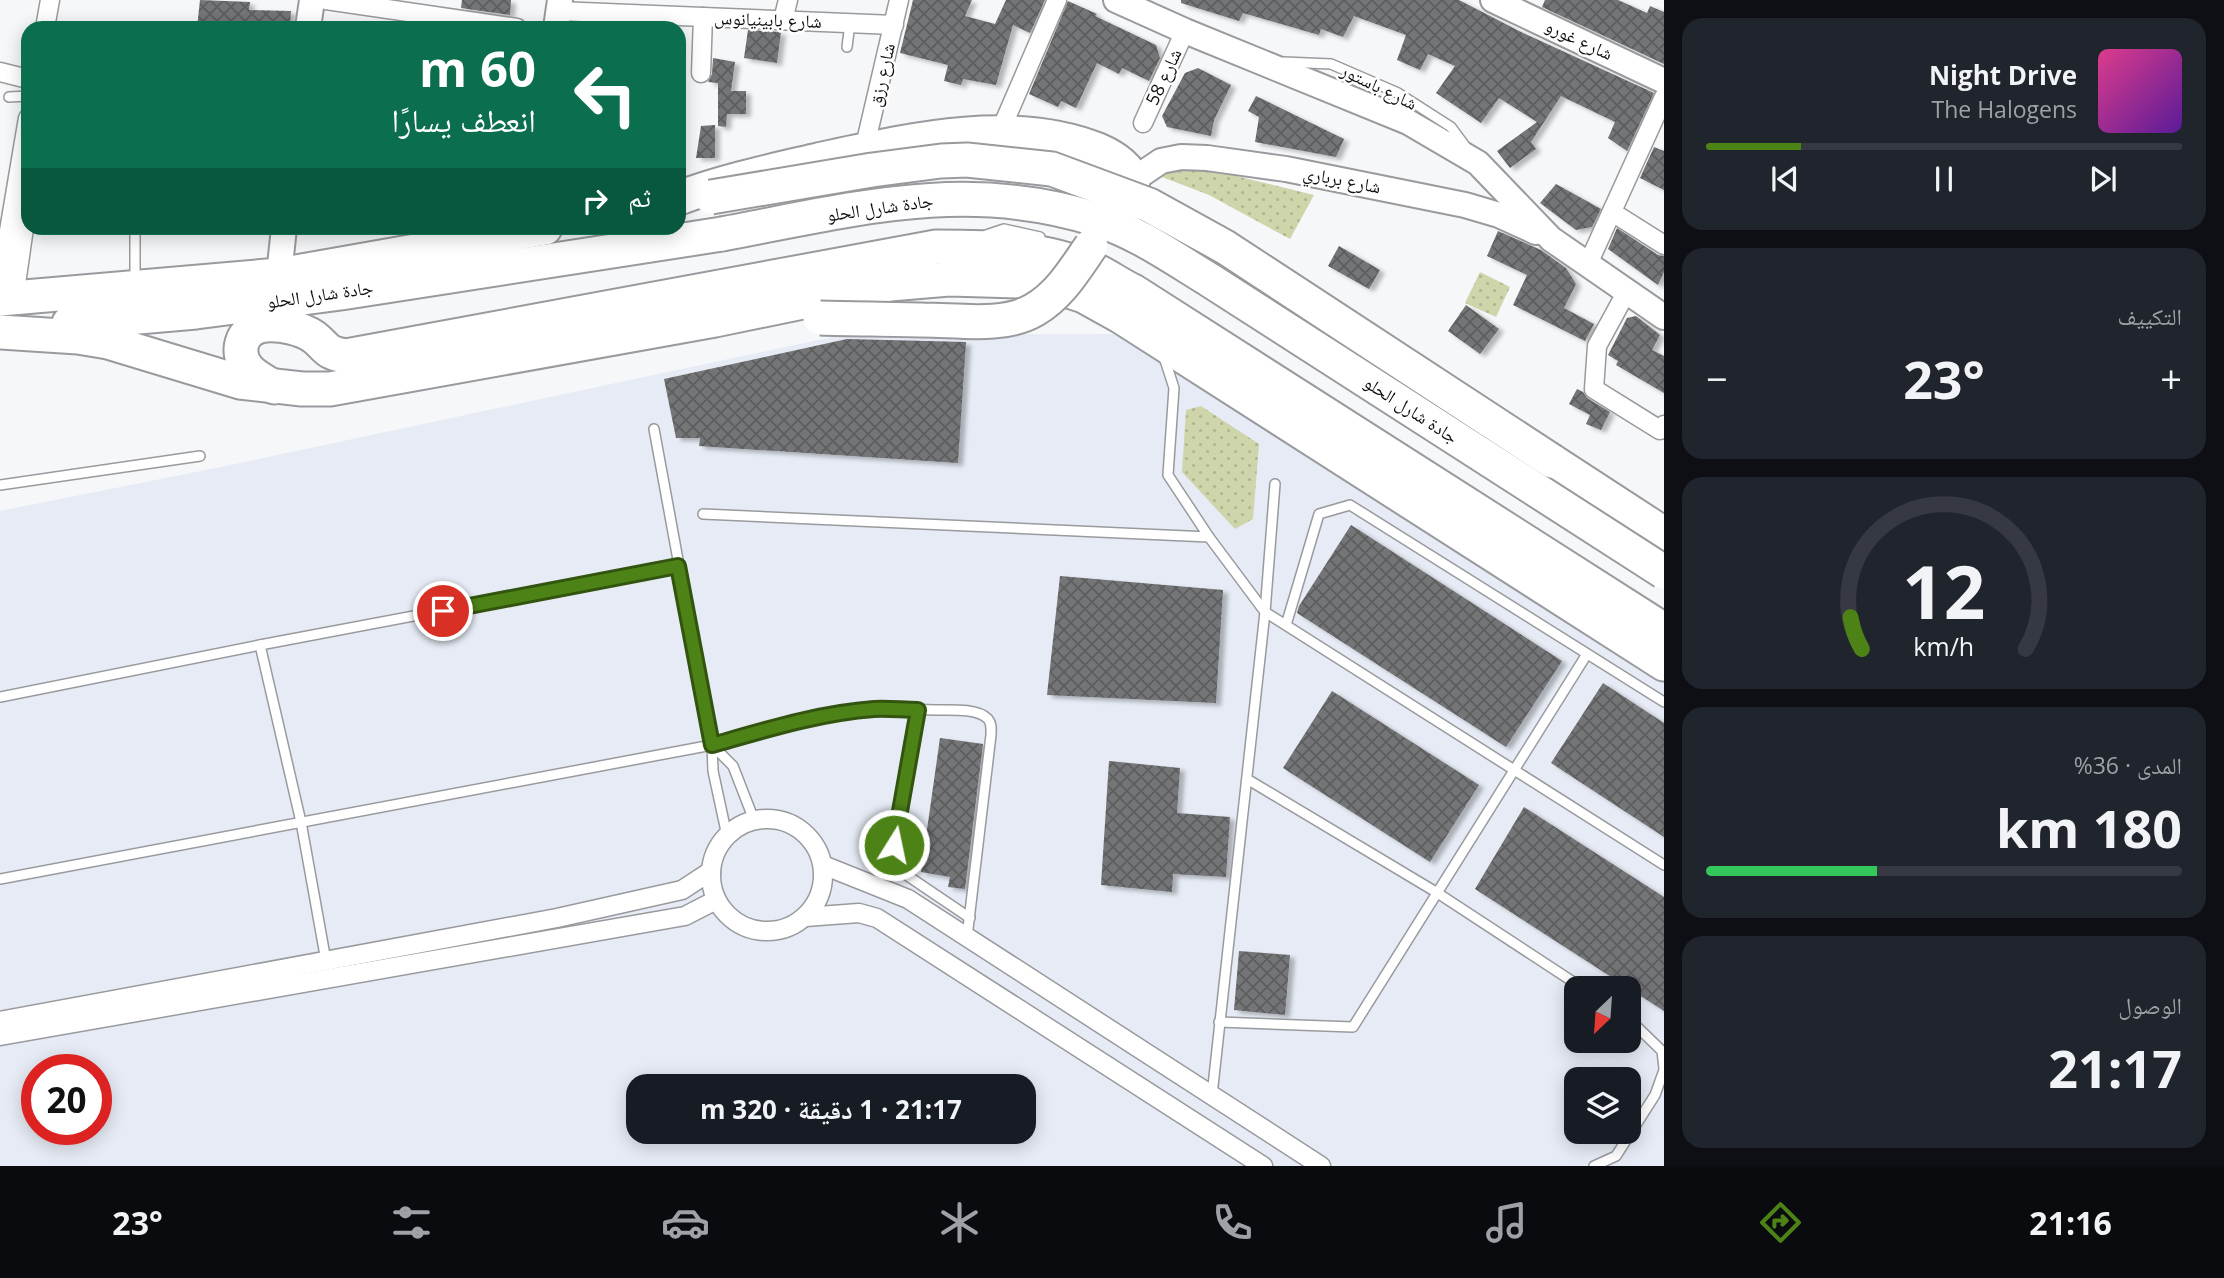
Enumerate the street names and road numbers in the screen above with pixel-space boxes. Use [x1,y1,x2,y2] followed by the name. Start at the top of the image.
[714,5,822,33] street label: شارع بابينيانوس
[1542,13,1617,65] street label: شارع غورو
[862,41,900,109] street label: شارع رزق
[1140,45,1187,109] street label: شارع 58
[1336,57,1422,115] street label: شارع باستور
[1301,160,1383,202] street label: شارع برباري
[825,188,935,226] street label: جادة شارل الحلو
[265,275,375,313] street label: جادة شارل الحلو
[1360,370,1463,448] street label: جادة شارل الحلو

